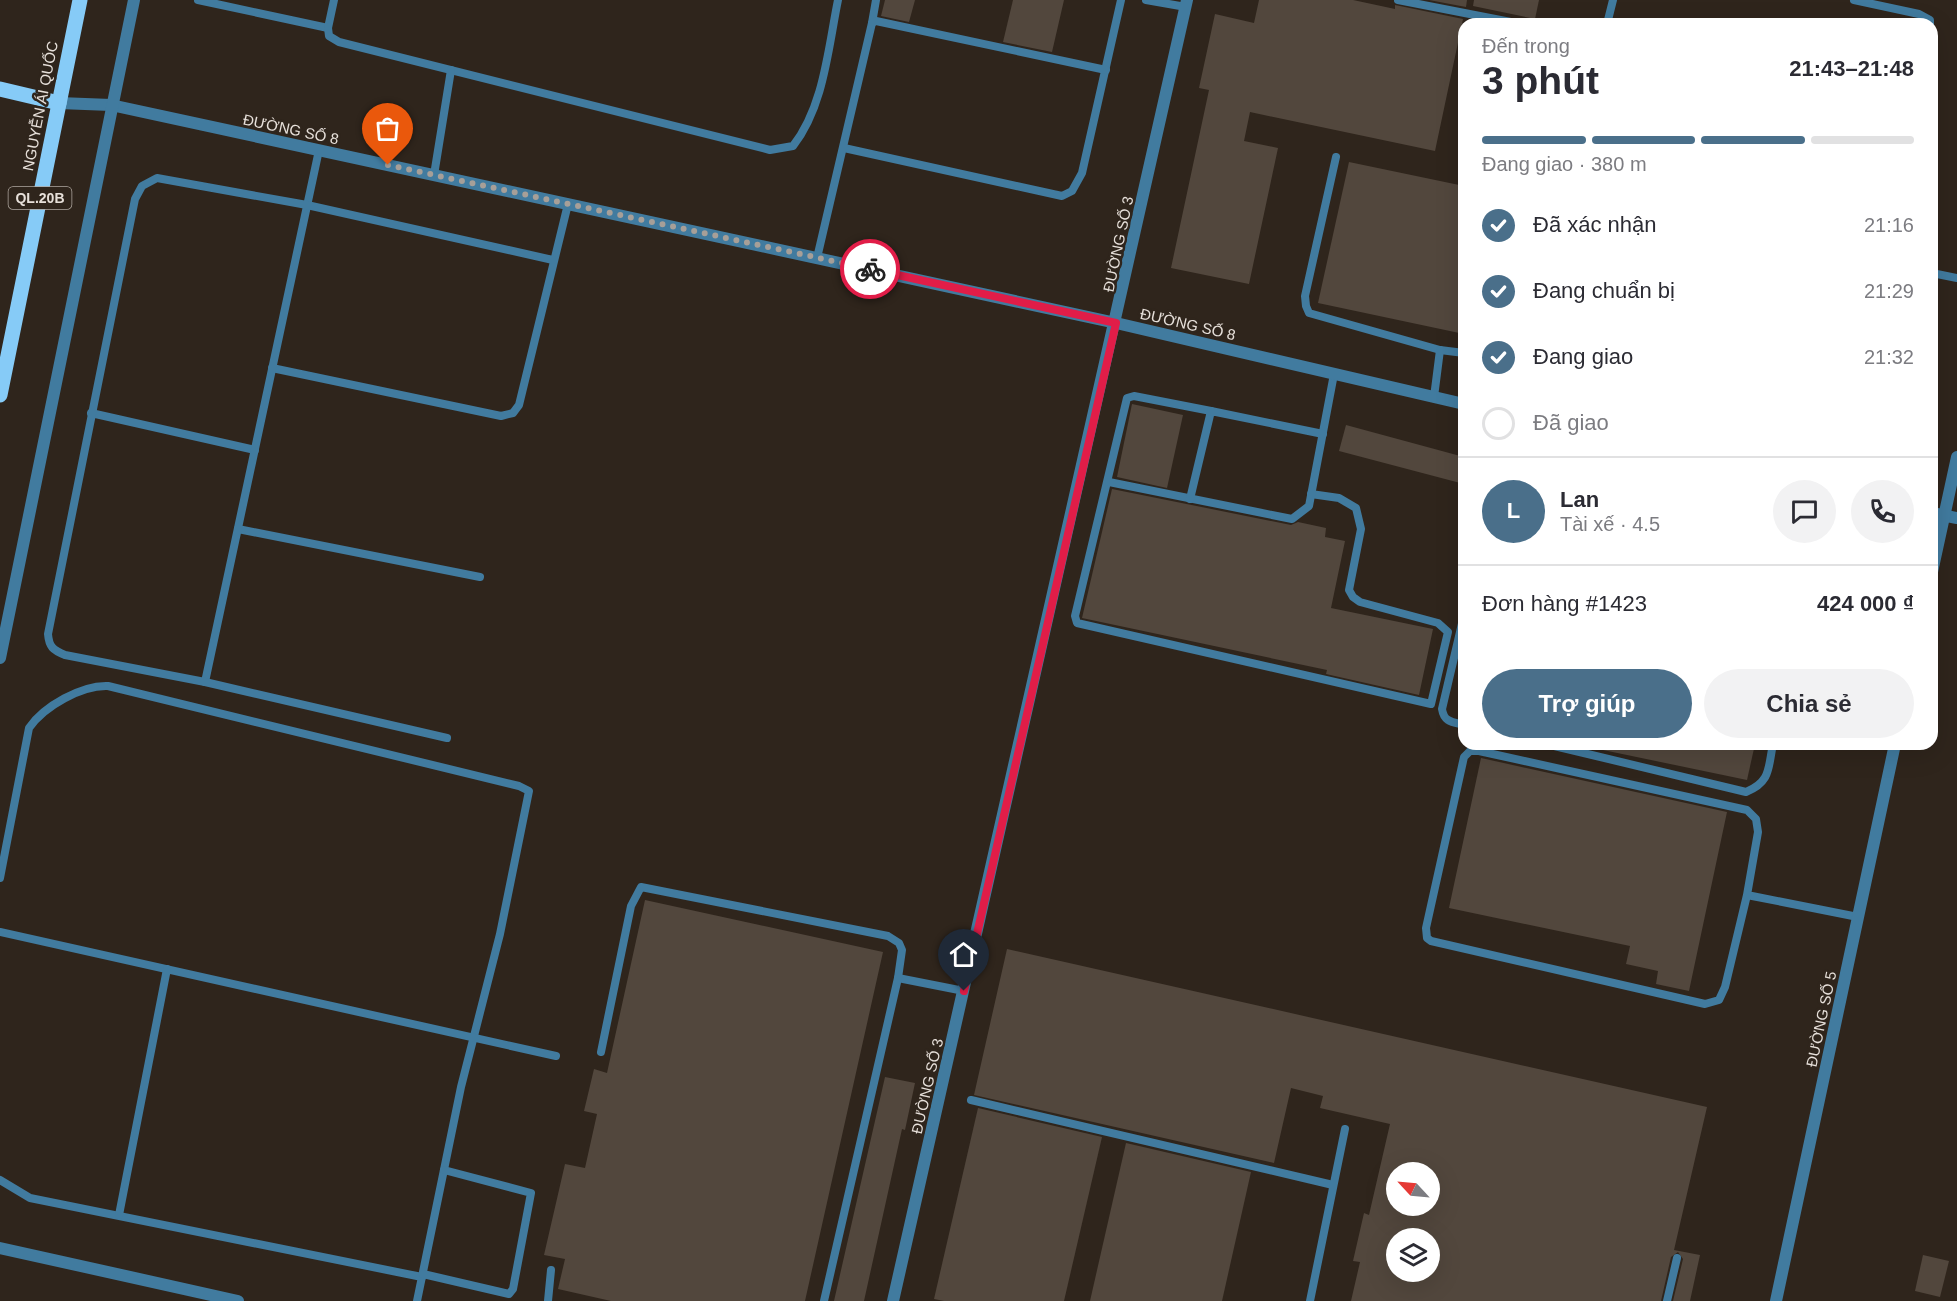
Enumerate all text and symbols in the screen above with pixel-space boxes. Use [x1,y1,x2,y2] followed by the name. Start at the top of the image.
[1482,35,1570,57] text: Đến trong
[19,40,61,172] street label: NGUYỄN ÁI QUỐC
[1789,56,1914,81] text: 21:43–21:48
[1482,59,1599,102] text: 3 phút
[362,103,413,165] pin
[242,111,340,147] street label: ĐƯỜNG SỐ 8
[371,112,404,145] icon: bag
[1482,153,1647,175] text: Đang giao · 380 m
[9,187,72,209] road number: QL.20B
[1100,195,1136,293] street label: ĐƯỜNG SỐ 3
[1482,209,1515,242] icon: check
[1533,212,1657,237] text: Đã xác nhận
[1864,214,1914,236] text: 21:16
[840,239,900,299] courier
[854,253,887,286] icon: bike
[1482,275,1515,308] icon: check
[1533,278,1675,303] text: Đang chuẩn bị
[1864,280,1914,302] text: 21:29
[1139,305,1237,343] street label: ĐƯỜNG SỐ 8
[1482,341,1515,374] icon: check
[1533,344,1633,369] text: Đang giao
[1864,346,1914,368] text: 21:32
[1533,410,1609,435] text: Đã giao
[1773,480,1836,543] button: chat
[1851,480,1914,543] button: phone
[1560,487,1599,512] text: Lan
[1507,498,1520,523] text: L
[1560,513,1660,535] text: Tài xế · 4.5
[1482,591,1647,616] text: Đơn hàng #1423
[1817,591,1914,616] text: 424 000 ₫
[1482,669,1692,738] button: Trợ giúp
[1704,669,1914,738] button: Chia sẻ
[938,929,989,991] pin
[947,938,980,971] icon: home
[1803,970,1839,1068] street label: ĐƯỜNG SỐ 5
[908,1037,946,1135] street label: ĐƯỜNG SỐ 3
[1386,1162,1440,1216] north arrow
[1386,1162,1440,1282] map controls
[1386,1228,1440,1282] button: layers

